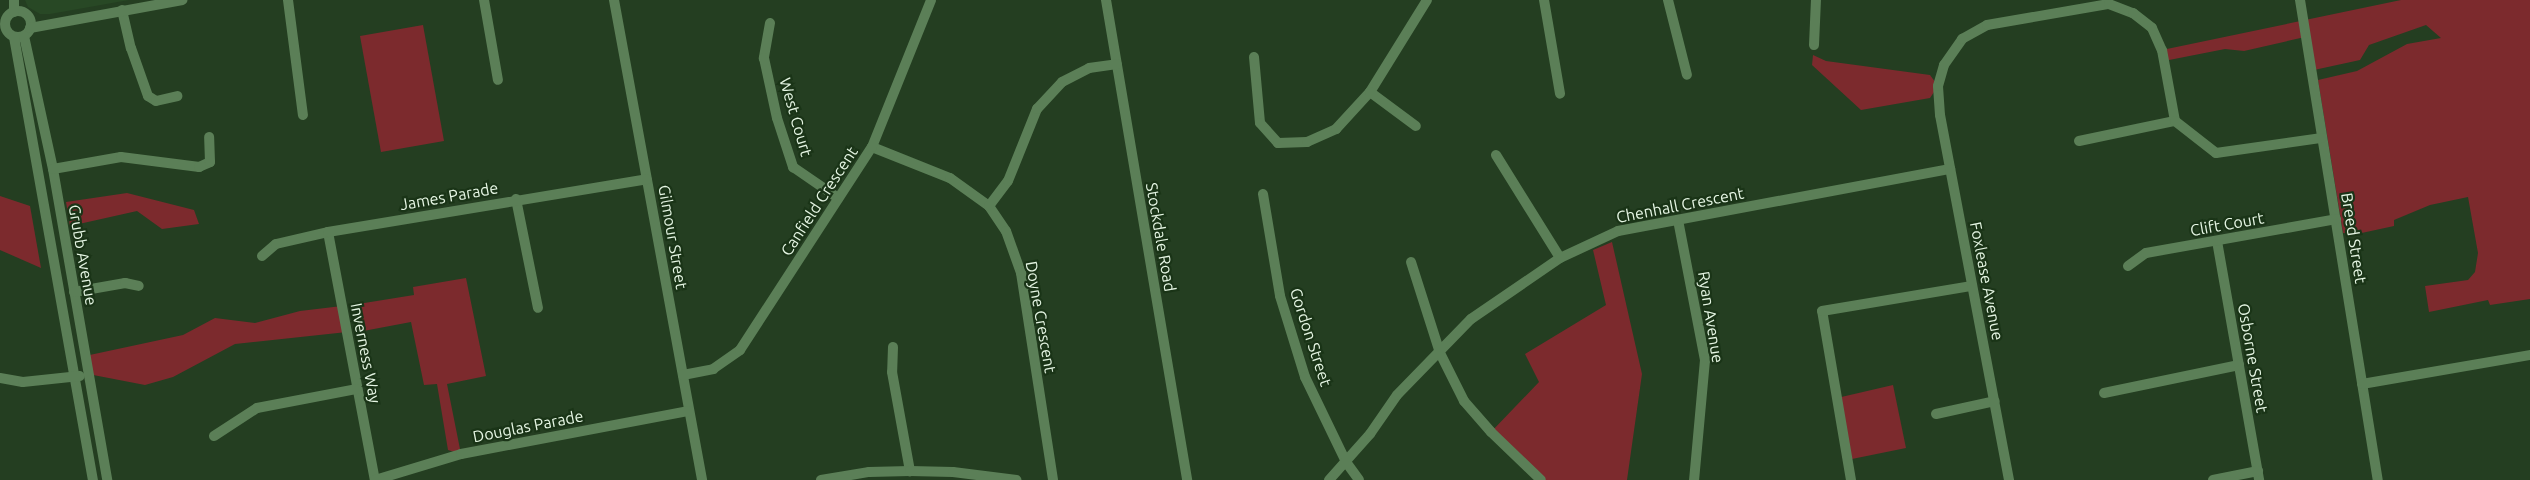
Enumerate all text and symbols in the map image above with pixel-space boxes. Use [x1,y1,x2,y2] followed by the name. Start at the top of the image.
[776,75,816,159] street label: West Court
[777,143,861,259] street label: Canfield Crescent
[398,178,500,214] street label: James Parade
[1142,181,1180,293] street label: Stockdale Road
[654,183,692,291] street label: Gilmour Street
[1615,183,1745,227] street label: Chenhall Crescent
[2337,191,2371,285] street label: Breed Street
[65,203,101,307] street label: Grubb Avenue
[2189,208,2265,240] street label: Clift Court
[1966,220,2008,342] street label: Foxlease Avenue
[1022,260,1060,374] street label: Doyne Crescent
[1694,270,1728,364] street label: Ryan Avenue
[1286,285,1336,389] street label: Gordon Street
[347,301,385,405] street label: Inverness Way
[2234,302,2272,414] street label: Osborne Street
[471,406,585,446] street label: Douglas Parade

